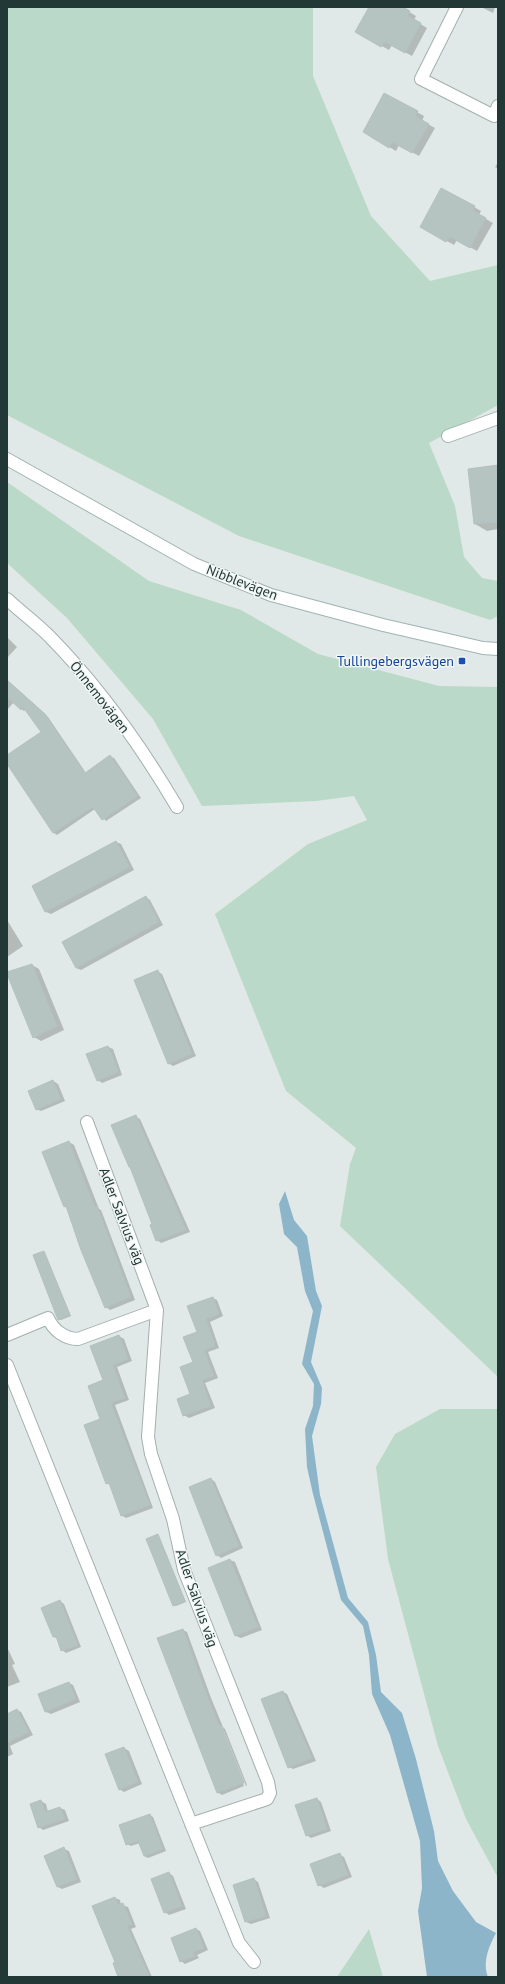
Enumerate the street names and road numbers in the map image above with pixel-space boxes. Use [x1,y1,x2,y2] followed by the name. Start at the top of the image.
[204,560,280,604] street label: Nibblevägen
[66,657,134,737] street label: Önnemovägen
[95,1165,149,1267] street label: Adler Salvius väg
[172,1547,222,1649] street label: Adler Salvius väg

